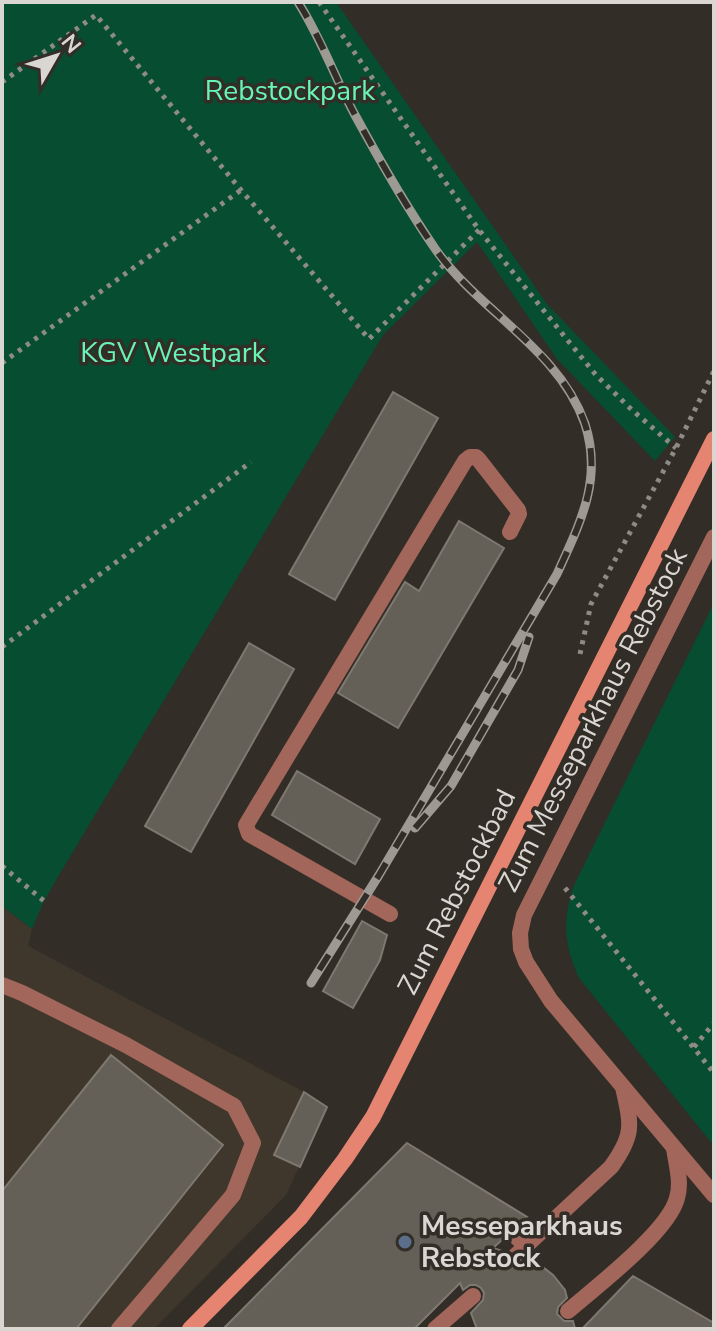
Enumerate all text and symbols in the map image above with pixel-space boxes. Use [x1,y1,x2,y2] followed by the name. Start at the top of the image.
[16,16,96,96] north arrow
[54,28,88,60] text: N
[205,72,376,110] park label: Rebstockpark
[80,334,267,372] park label: KGV Westpark
[490,541,697,898] street label: Zum Messeparkhaus Rebstock
[389,783,525,1001] street label: Zum Rebstockbad
[421,1207,623,1277] place label: Messeparkhaus Rebstock
[396,1233,414,1251] marker: Messeparkhaus Rebstock

